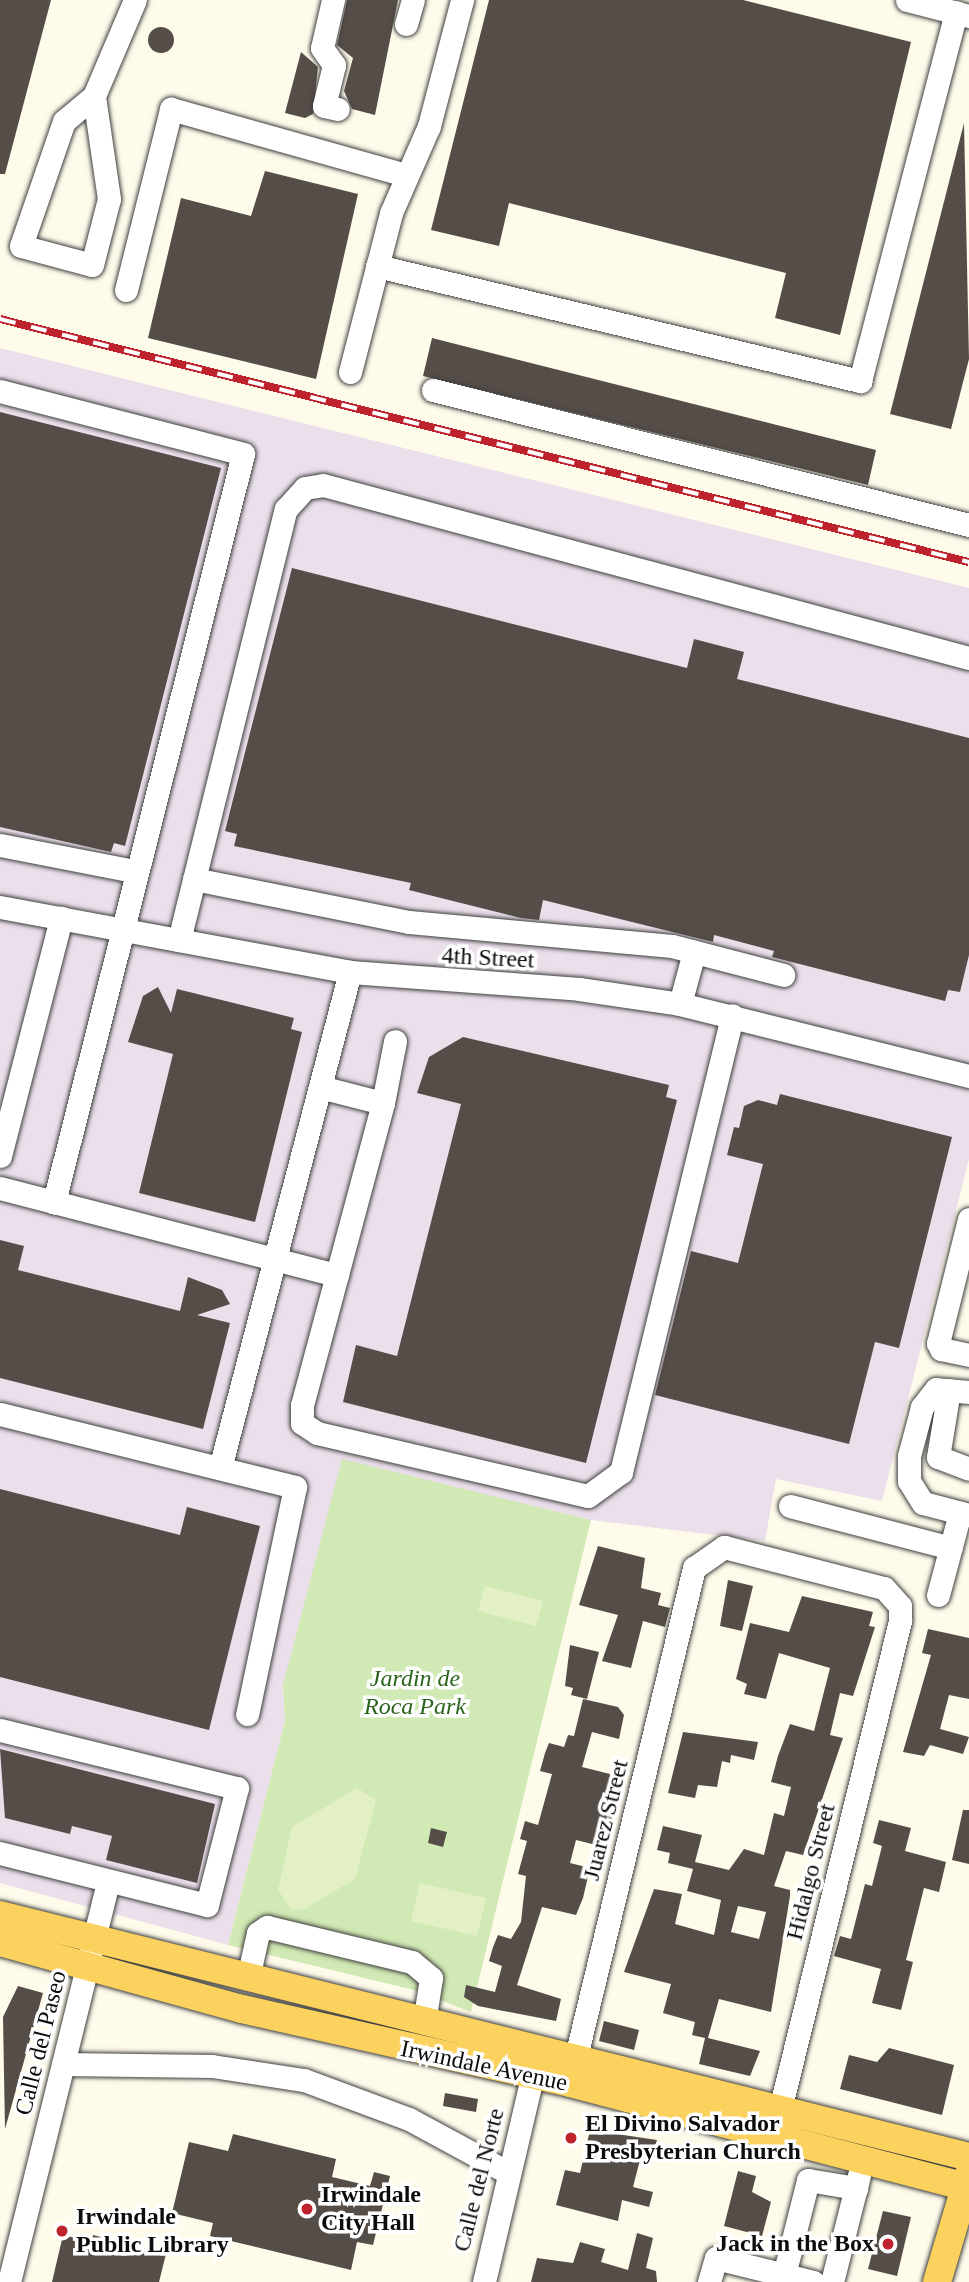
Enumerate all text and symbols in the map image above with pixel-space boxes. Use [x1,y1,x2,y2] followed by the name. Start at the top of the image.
[441,941,535,975] street label: 4th Street
[364,1665,466,1721] park label: Jardin de Roca Park
[577,1757,635,1883] street label: Juarez Street
[780,1801,842,1943] street label: Hidalgo Street
[9,1968,73,2118] street label: Calle del Paseo
[397,2034,571,2098] street label: Irwindale Avenue
[447,2105,511,2255] street label: Calle del Norte
[585,2110,801,2166] place label: El Divino Salvador Presbyterian Church
[563,2130,579,2146] marker: El Divino Salvador Presbyterian Church
[321,2181,421,2237] place label: Irwindale City Hall
[299,2201,315,2217] marker: Irwindale City Hall
[76,2203,229,2259] place label: Irwindale Public Library
[54,2223,70,2239] marker: Irwindale Public Library
[716,2230,874,2258] place label: Jack in the Box
[880,2236,896,2252] marker: Jack in the Box

